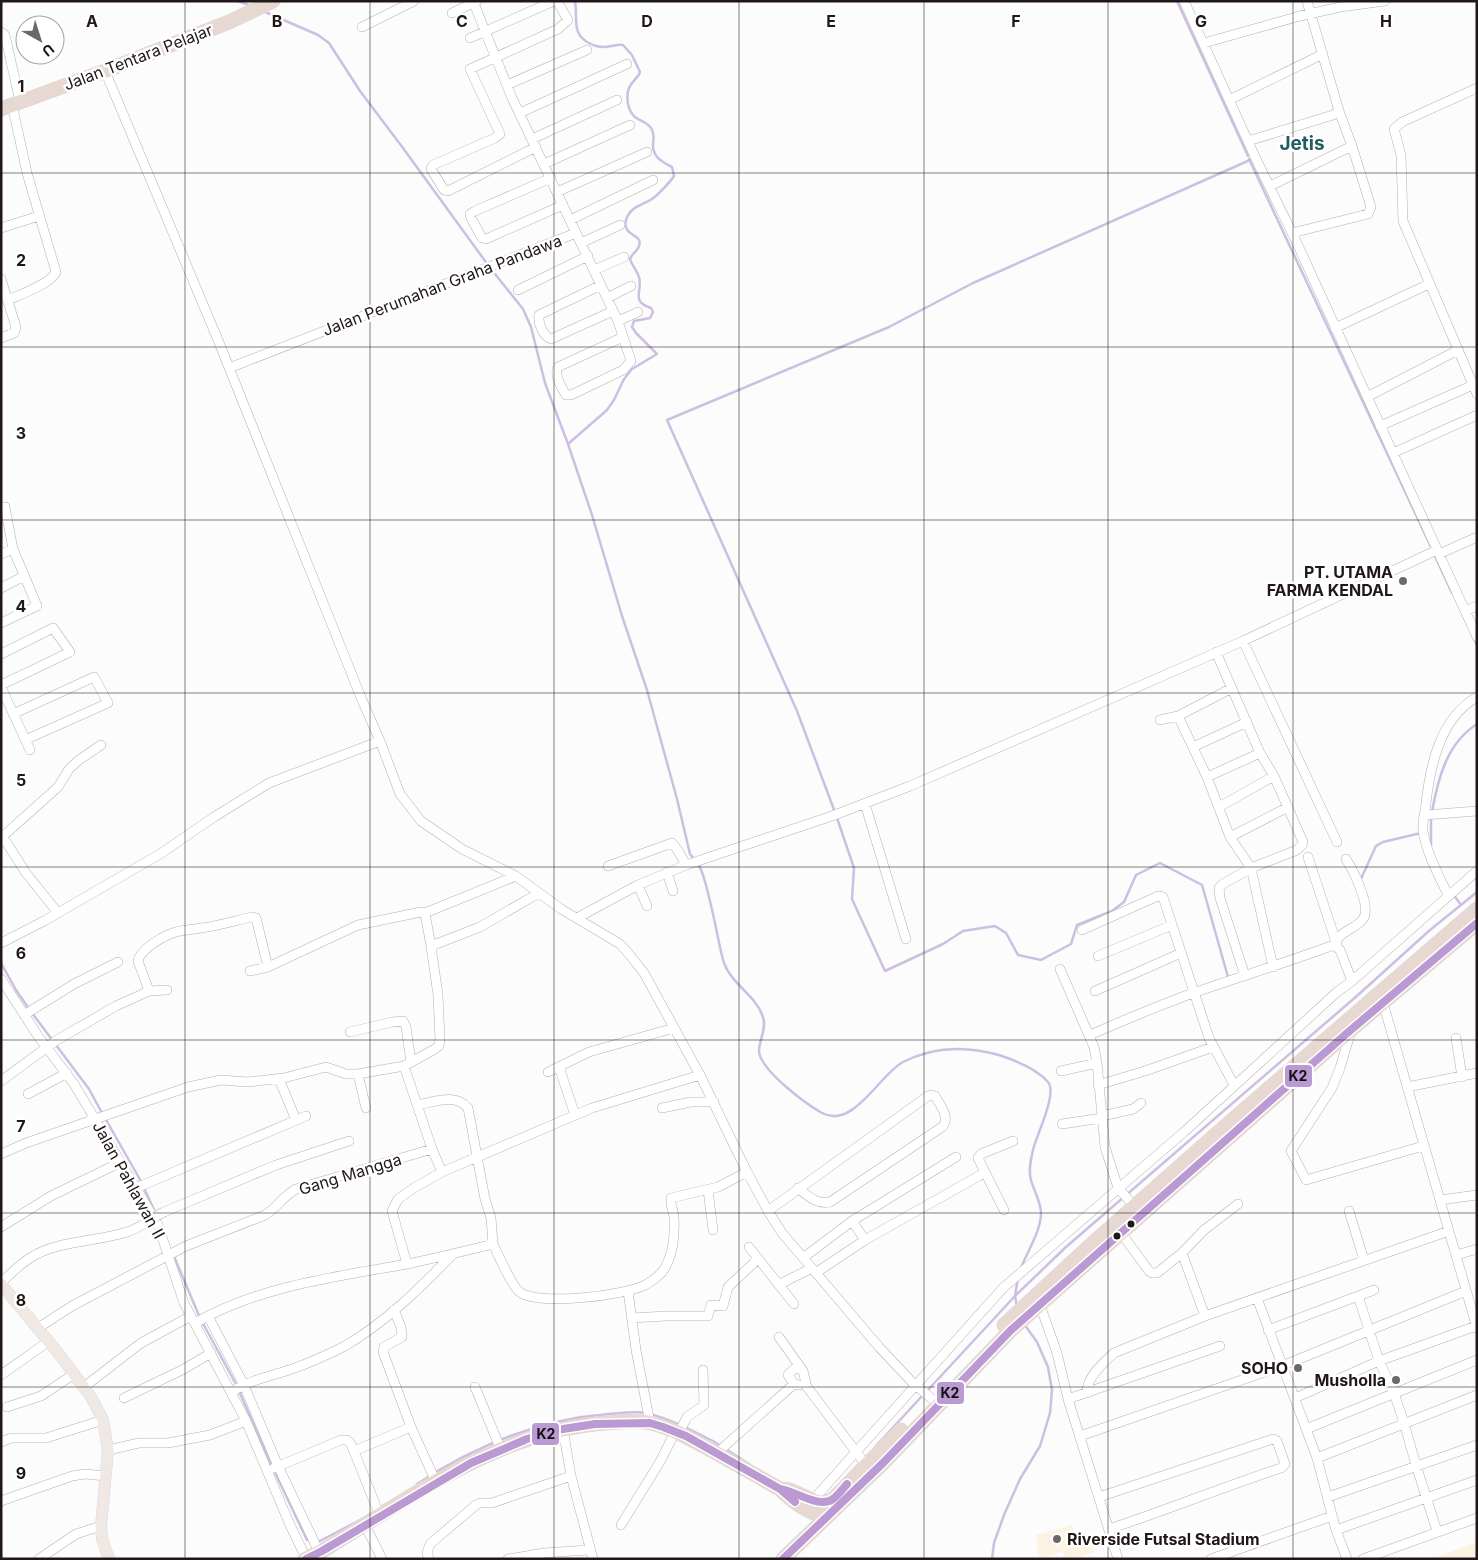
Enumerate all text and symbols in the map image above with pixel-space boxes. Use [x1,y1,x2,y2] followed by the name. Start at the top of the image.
[86,11,98,31] text: A
[272,11,282,31] text: B
[456,11,468,31] text: C
[641,11,653,31] text: D
[826,11,836,31] text: E
[1011,11,1021,31] text: F
[1195,11,1207,31] text: G
[1380,11,1392,31] text: H
[15,15,65,65] north arrow
[61,19,215,95] street label: Jalan Tentara Pelajar
[39,41,58,60] text: U
[18,76,24,96] text: 1
[1279,132,1325,155] district label: Jetis
[320,230,564,340] street label: Jalan Perumahan Graha Pandawa
[16,250,26,270] text: 2
[16,423,26,443] text: 3
[1267,562,1393,600] place label: PT. UTAMA FARMA KENDAL
[1397,575,1409,587] marker: PT. UTAMA FARMA KENDAL
[16,596,27,616] text: 4
[16,770,26,790] text: 5
[16,943,26,963] text: 6
[1284,1064,1313,1088] line badge: K2
[1289,1067,1308,1084] text: K2
[16,1116,26,1136] text: 7
[88,1118,170,1242] street label: Jalan Pahlawan II
[296,1149,404,1199] street label: Gang Mangga
[1126,1219,1136,1229] unlabelled marker
[1112,1231,1122,1241] unlabelled marker
[16,1290,26,1310] text: 8
[1241,1358,1288,1378] place label: SOHO
[1292,1362,1304,1374] marker: SOHO
[1314,1370,1386,1390] place label: Musholla
[1390,1374,1402,1386] marker: Musholla
[936,1381,965,1405] line badge: K2
[941,1384,960,1401] text: K2
[531,1422,560,1446] line badge: K2
[537,1425,556,1442] text: K2
[16,1463,26,1483] text: 9
[1067,1529,1260,1549] place label: Riverside Futsal Stadium
[1051,1533,1063,1545] marker: Riverside Futsal Stadium

